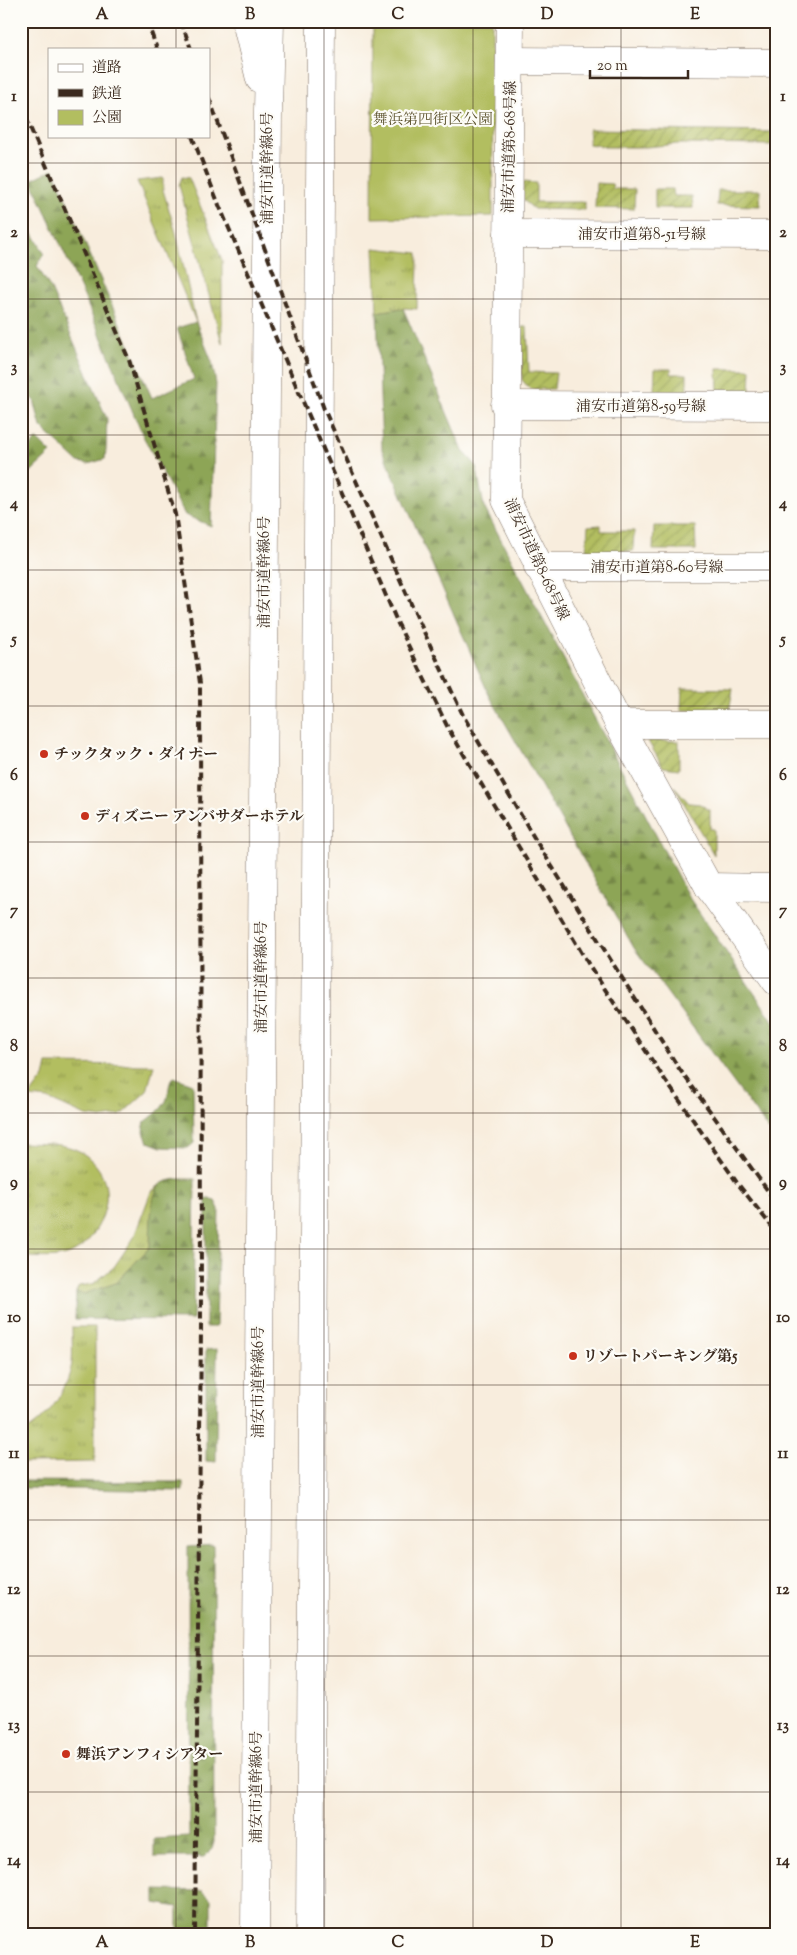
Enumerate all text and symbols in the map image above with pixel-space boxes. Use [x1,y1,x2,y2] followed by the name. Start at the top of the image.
[96,4,109,27] text: A
[245,4,255,27] text: B
[392,4,405,27] text: C
[541,4,554,27] text: D
[690,4,700,27] text: E
[48,48,210,138] legend
[590,48,687,80] scale bar
[597,56,628,77] text: 20 m
[92,58,122,79] text: 道路
[499,81,522,213] street label: 浦安市道第8-68号線
[92,84,122,105] text: 鉄道
[11,86,17,109] text: 1
[780,86,786,109] text: 1
[92,108,122,129] text: 公園
[373,110,493,131] park label: 舞浜第四街区公園
[258,112,279,224] street label: 浦安市道幹線6号
[10,222,18,245] text: 2
[779,222,787,245] text: 2
[578,225,706,246] street label: 浦安市道第8-51号線
[11,357,18,380] text: 3
[780,357,787,380] text: 3
[576,397,706,418] street label: 浦安市道第8-59号線
[9,493,18,516] text: 4
[778,493,787,516] text: 4
[498,495,573,624] street label: 浦安市道第8-68号線
[255,516,276,628] street label: 浦安市道幹線6号
[591,558,724,579] street label: 浦安市道第8-60号線
[9,629,17,652] text: 5
[778,629,786,652] text: 5
[54,745,218,766] place label: チックタック・ダイナー
[38,748,50,760] marker: チックタック・ダイナー
[10,765,18,788] text: 6
[779,765,787,788] text: 6
[95,807,304,828] place label: ディズニー アンバサダーホテル
[79,810,91,822] marker: ディズニー アンバサダーホテル
[10,900,19,923] text: 7
[779,900,788,923] text: 7
[252,921,273,1033] street label: 浦安市道幹線6号
[10,1036,18,1059] text: 8
[779,1036,787,1059] text: 8
[10,1172,18,1195] text: 9
[779,1172,787,1195] text: 9
[7,1307,21,1330] text: 10
[776,1307,790,1330] text: 10
[249,1326,270,1438] street label: 浦安市道幹線6号
[583,1347,738,1368] place label: リゾートパーキング第5
[567,1350,579,1362] marker: リゾートパーキング第5
[9,1443,20,1466] text: 11
[778,1443,789,1466] text: 11
[8,1579,21,1602] text: 12
[777,1579,790,1602] text: 12
[8,1715,20,1738] text: 13
[777,1715,789,1738] text: 13
[247,1731,268,1843] street label: 浦安市道幹線6号
[76,1745,223,1766] place label: 舞浜アンフィシアター
[60,1748,72,1760] marker: 舞浜アンフィシアター
[7,1850,21,1873] text: 14
[776,1850,790,1873] text: 14
[96,1932,109,1955] text: A
[245,1932,255,1955] text: B
[392,1932,405,1955] text: C
[541,1932,554,1955] text: D
[690,1932,700,1955] text: E

